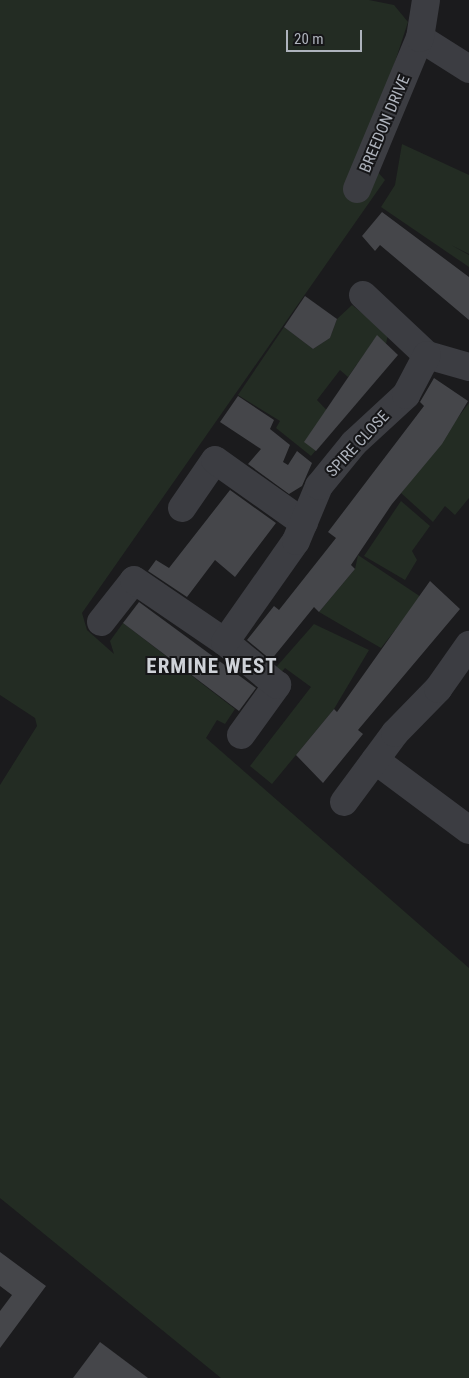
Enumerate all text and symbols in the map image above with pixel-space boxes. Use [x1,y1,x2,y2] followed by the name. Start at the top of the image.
[289,20,365,52] scale bar
[294,30,324,48] text: 20 m
[356,72,414,176] street label: BREEDON DRIVE
[323,407,393,481] street label: SPIRE CLOSE
[145,653,279,679] district label: ERMINE WEST

